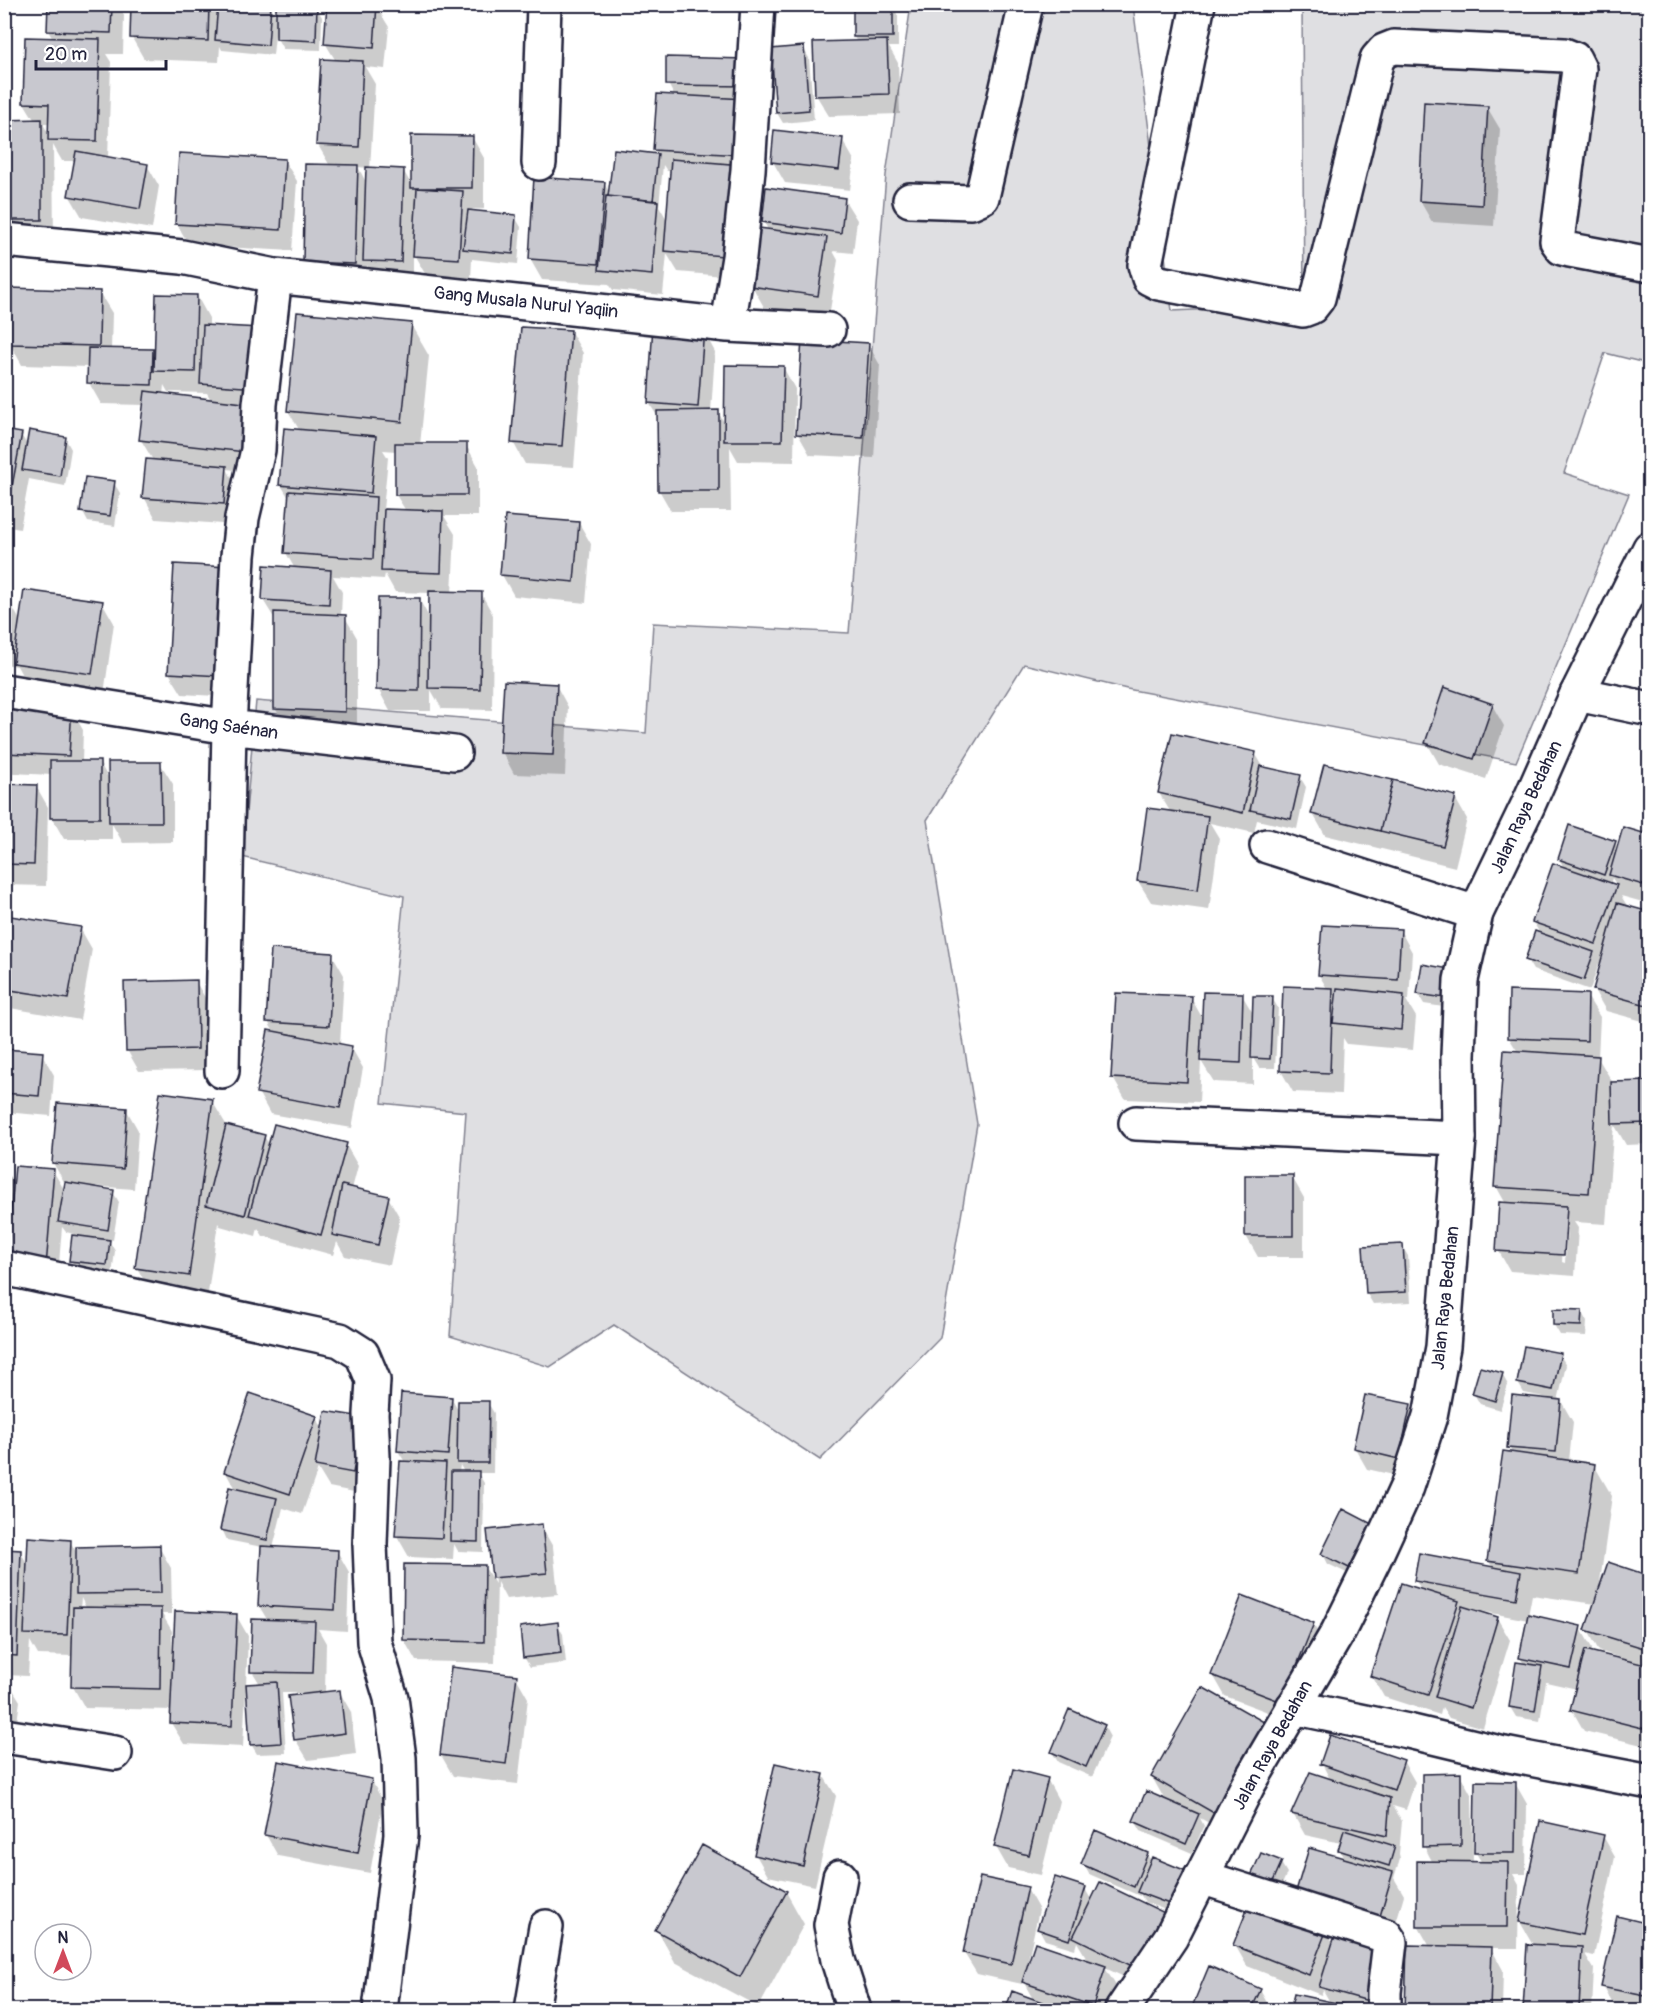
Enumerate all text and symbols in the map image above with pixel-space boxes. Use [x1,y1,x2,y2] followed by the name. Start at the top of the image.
[36,33,166,71] scale bar
[45,43,87,66] text: 20 m
[432,281,620,324] street label: Gang Musala Nurul Yaqiin
[178,708,280,745] street label: Gang Saénan
[1485,737,1567,878] street label: Jalan Raya Bedahan
[1426,1225,1464,1371] street label: Jalan Raya Bedahan
[1227,1676,1318,1814] street label: Jalan Raya Bedahan
[33,1922,93,1982] north arrow
[58,1928,69,1948] text: N

